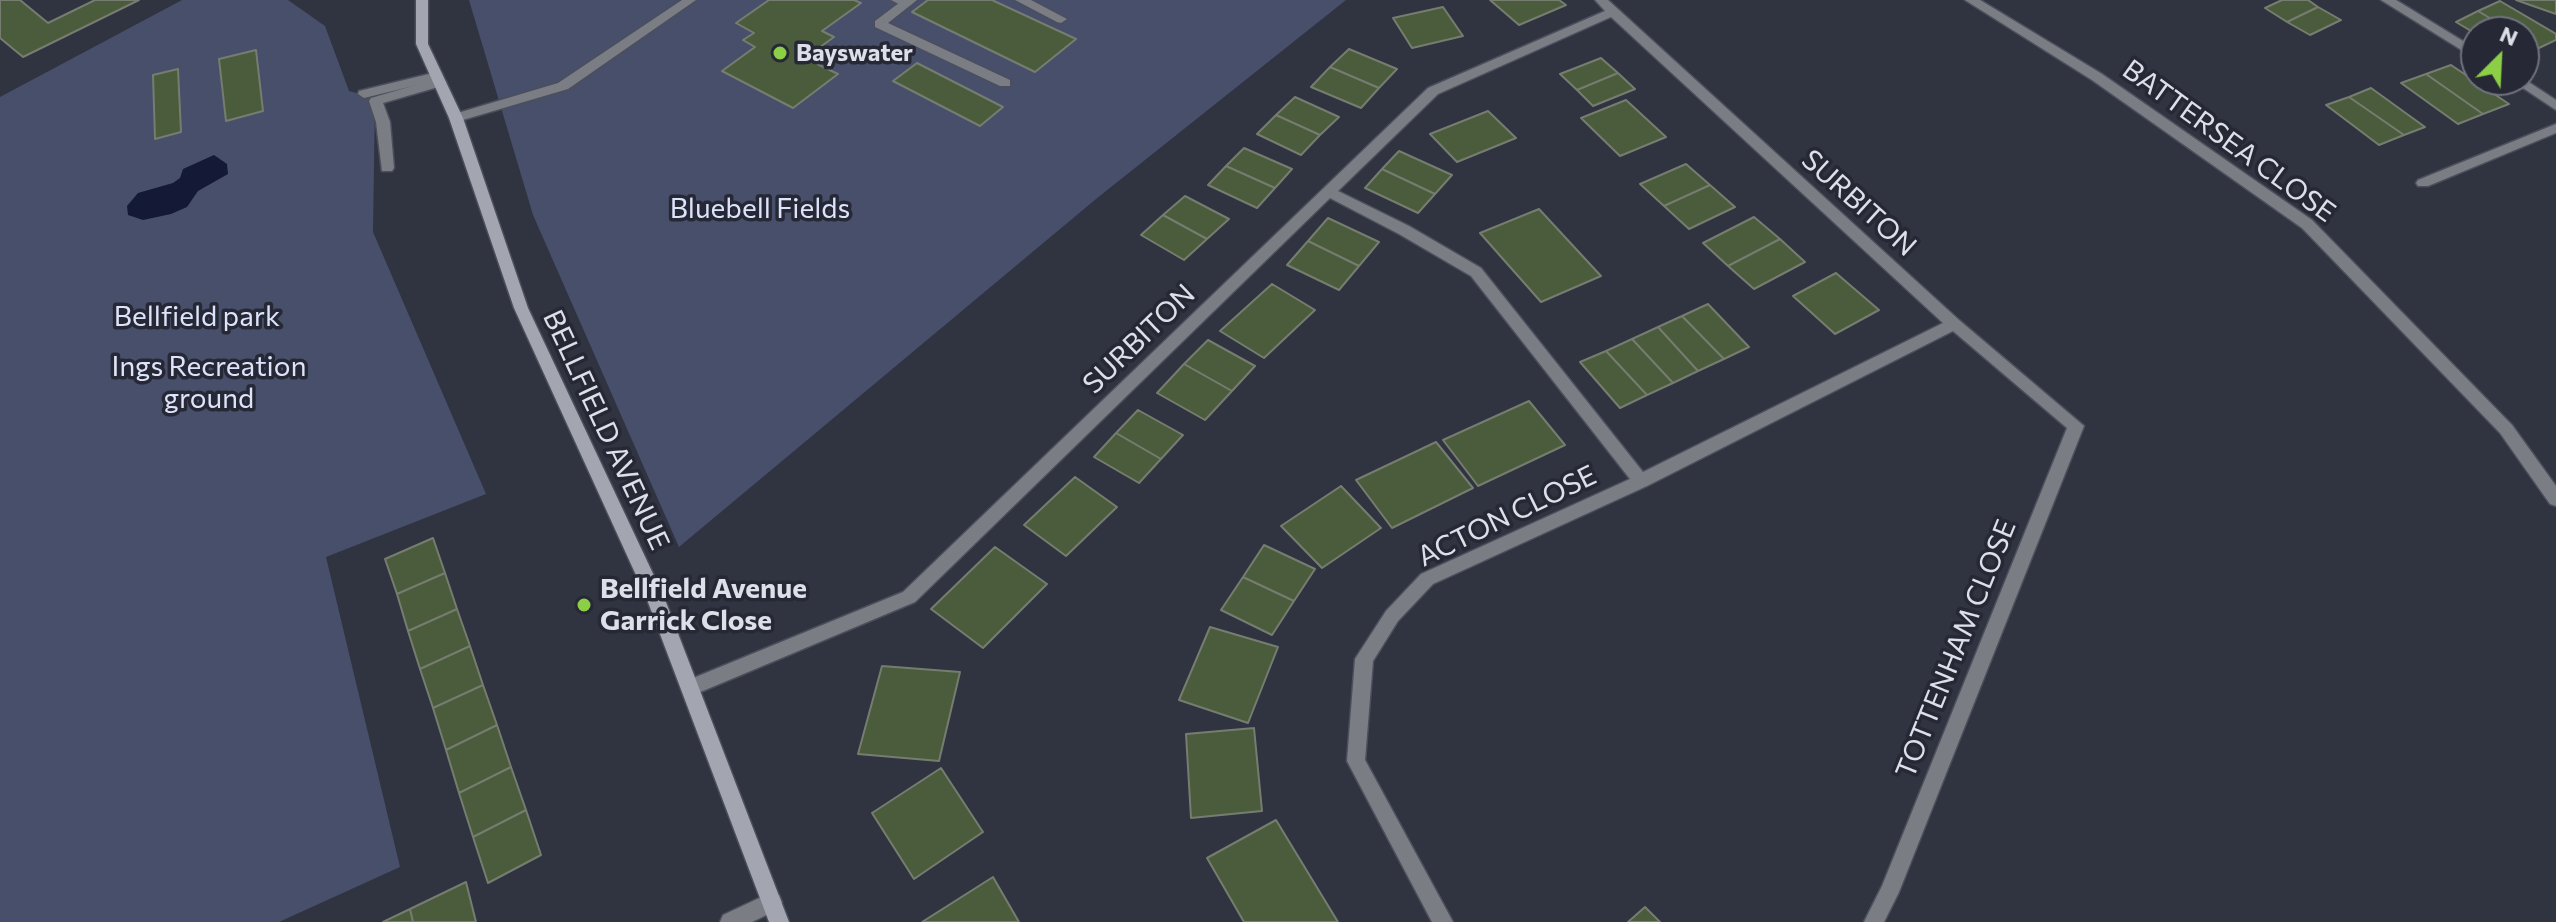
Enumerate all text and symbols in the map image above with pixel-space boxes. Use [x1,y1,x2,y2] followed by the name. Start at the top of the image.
[2460,16,2540,96] north arrow
[2496,20,2522,51] text: N
[796,39,913,67] place label: Bayswater
[771,44,789,62] marker: Bayswater
[2116,53,2342,229] street label: BATTERSEA CLOSE
[1795,143,1923,263] street label: SURBITON
[670,192,850,226] park label: Bluebell Fields
[1076,277,1202,401] street label: SURBITON
[114,300,280,334] park label: Bellfield park
[536,305,676,555] street label: BELLFIELD AVENUE
[111,350,307,416] park label: Ings Recreation ground
[1412,458,1602,574] street label: ACTON CLOSE
[1889,515,2023,783] street label: TOTTENHAM CLOSE
[600,572,807,638] place label: Bellfield Avenue Garrick Close
[575,596,593,614] marker: Bellfield Avenue Garrick Close

